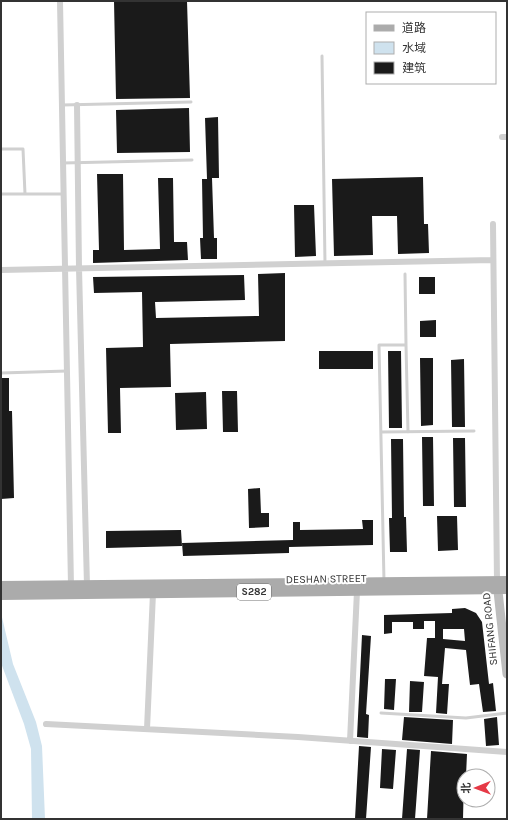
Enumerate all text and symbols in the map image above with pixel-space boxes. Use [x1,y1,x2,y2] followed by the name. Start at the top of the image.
[366,12,496,84] legend
[402,21,426,35] text: 道路
[402,41,426,55] text: 水域
[402,61,426,75] text: 建筑
[286,572,367,586] street label: DESHAN STREET
[237,584,271,600] road number: S282
[480,592,500,666] street label: SHIFANG ROAD
[456,768,496,808] north arrow
[460,783,473,794] text: 北

